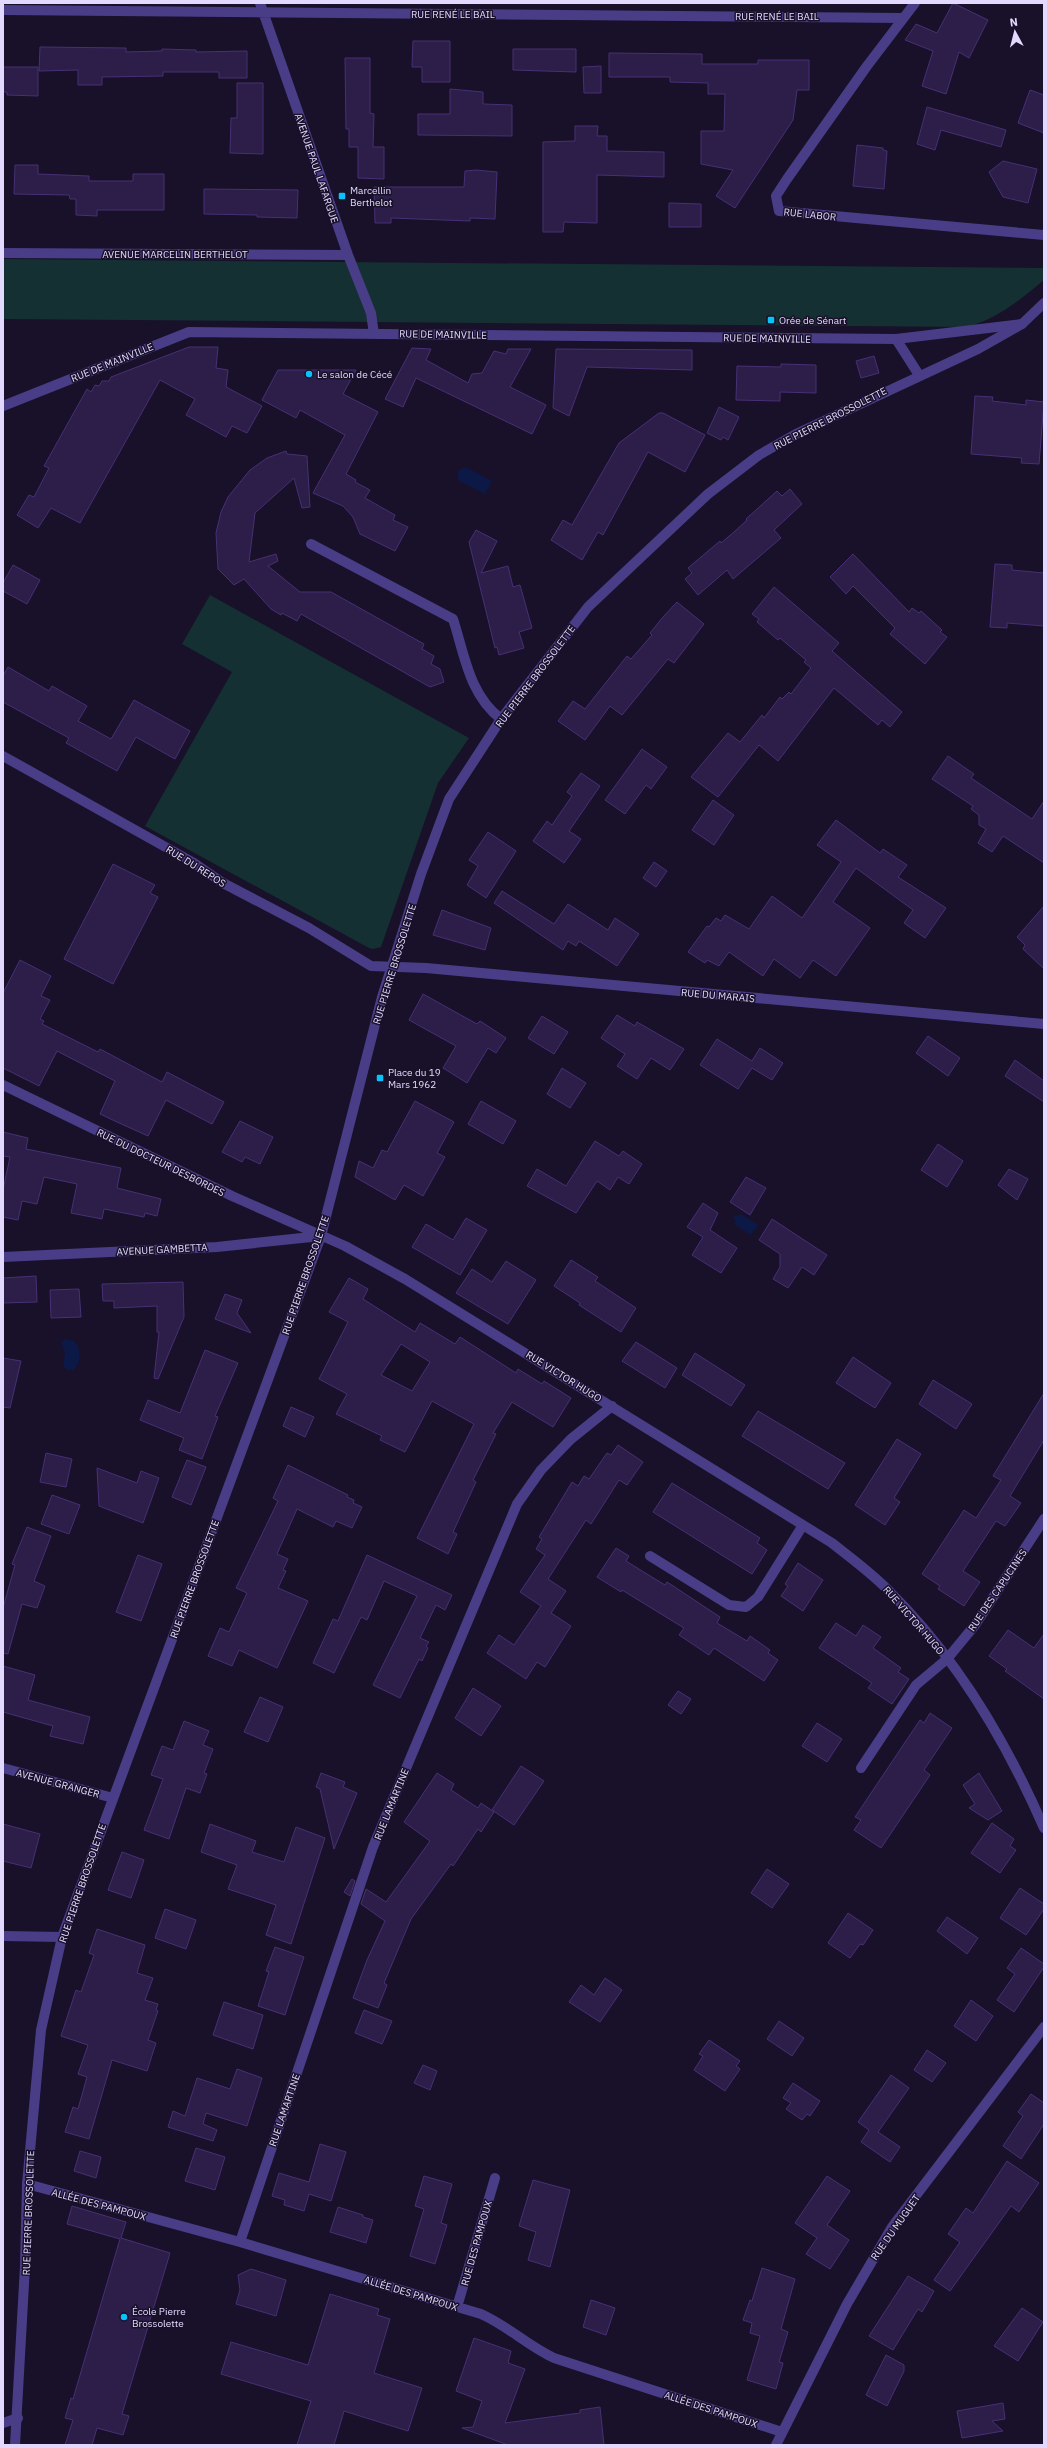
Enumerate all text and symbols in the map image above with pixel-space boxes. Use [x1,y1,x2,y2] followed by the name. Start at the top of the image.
[411,8,495,21] street label: RUE RENÉ LE BAIL
[735,10,819,23] street label: RUE RENÉ LE BAIL
[995,12,1035,52] north arrow
[1009,15,1019,30] text: N
[292,112,341,225] street label: AVENUE PAUL LAFARGUE
[350,184,393,209] place label: Marcellin Berthelot
[337,191,347,201] marker: Marcellin Berthelot
[783,205,837,224] street label: RUE LABOR
[102,248,248,261] street label: AVENUE MARCELIN BERTHELOT
[779,314,847,327] place label: Orée de Sénart
[766,315,776,325] marker: Orée de Sénart
[399,327,487,342] street label: RUE DE MAINVILLE
[723,331,811,346] street label: RUE DE MAINVILLE
[69,340,155,385] street label: RUE DE MAINVILLE
[317,368,393,381] place label: Le salon de Cécé
[304,369,314,379] marker: Le salon de Cécé
[772,384,889,453] street label: RUE PIERRE BROSSOLETTE
[493,622,578,730] street label: RUE PIERRE BROSSOLETTE
[163,843,228,890] street label: RUE DU REPOS
[370,902,419,1026] street label: RUE PIERRE BROSSOLETTE
[680,986,756,1005] street label: RUE DU MARAIS
[388,1066,441,1091] place label: Place du 19 Mars 1962
[375,1073,385,1083] marker: Place du 19 Mars 1962
[95,1126,227,1199] street label: RUE DU DOCTEUR DESBORDES
[279,1214,332,1336] street label: RUE PIERRE BROSSOLETTE
[116,1241,209,1258] street label: AVENUE GAMBETTA
[523,1348,604,1405] street label: RUE VICTOR HUGO
[167,1518,222,1640] street label: RUE PIERRE BROSSOLETTE
[965,1547,1030,1634] street label: RUE DES CAPUCINES
[880,1583,947,1657] street label: RUE VICTOR HUGO
[15,1766,101,1801] street label: AVENUE GRANGER
[371,1766,412,1842] street label: RUE LAMARTINE
[56,1822,109,1944] street label: RUE PIERRE BROSSOLETTE
[266,2072,303,2148] street label: RUE LAMARTINE
[20,2150,37,2276] street label: RUE PIERRE BROSSOLETTE
[50,2186,148,2223] street label: ALLÉE DES PAMPOUX
[868,2192,923,2263] street label: RUE DU MUGUET
[458,2199,495,2287] street label: RUE DES PAMPOUX
[362,2273,459,2314] street label: ALLÉE DES PAMPOUX
[132,2305,186,2330] place label: École Pierre Brossolette
[119,2312,129,2322] marker: École Pierre Brossolette
[663,2388,759,2431] street label: ALLÉE DES PAMPOUX

